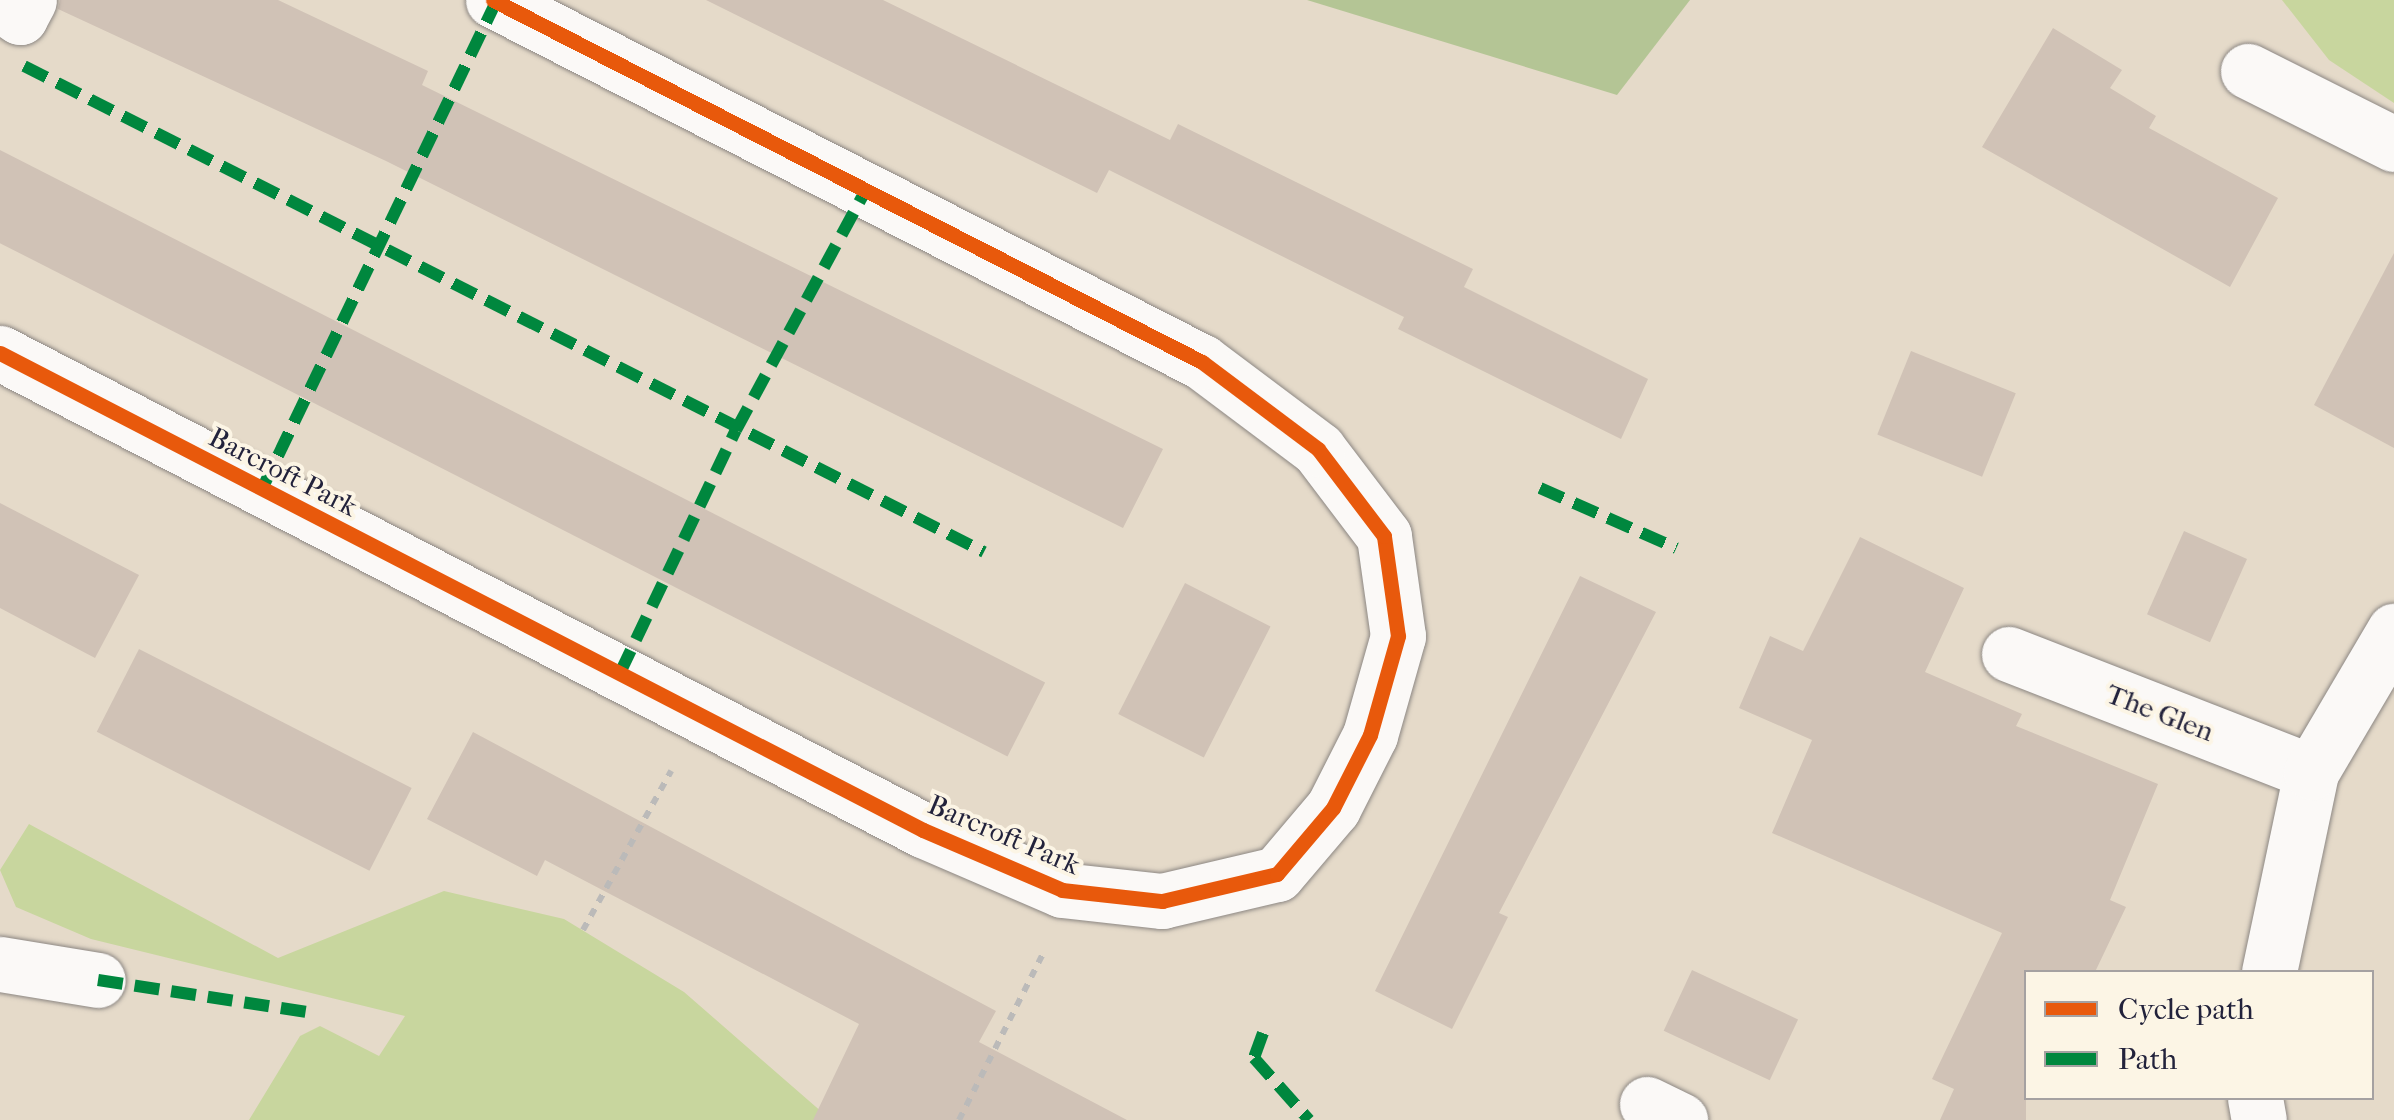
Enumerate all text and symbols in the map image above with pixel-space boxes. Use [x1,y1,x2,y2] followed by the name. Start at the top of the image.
[203,420,363,524] street label: Barcroft Park
[2102,677,2218,749] street label: The Glen
[923,788,1085,882] street label: Barcroft Park
[2024,970,2374,1100] legend
[2118,992,2254,1027] text: Cycle path
[2118,1042,2177,1077] text: Path

